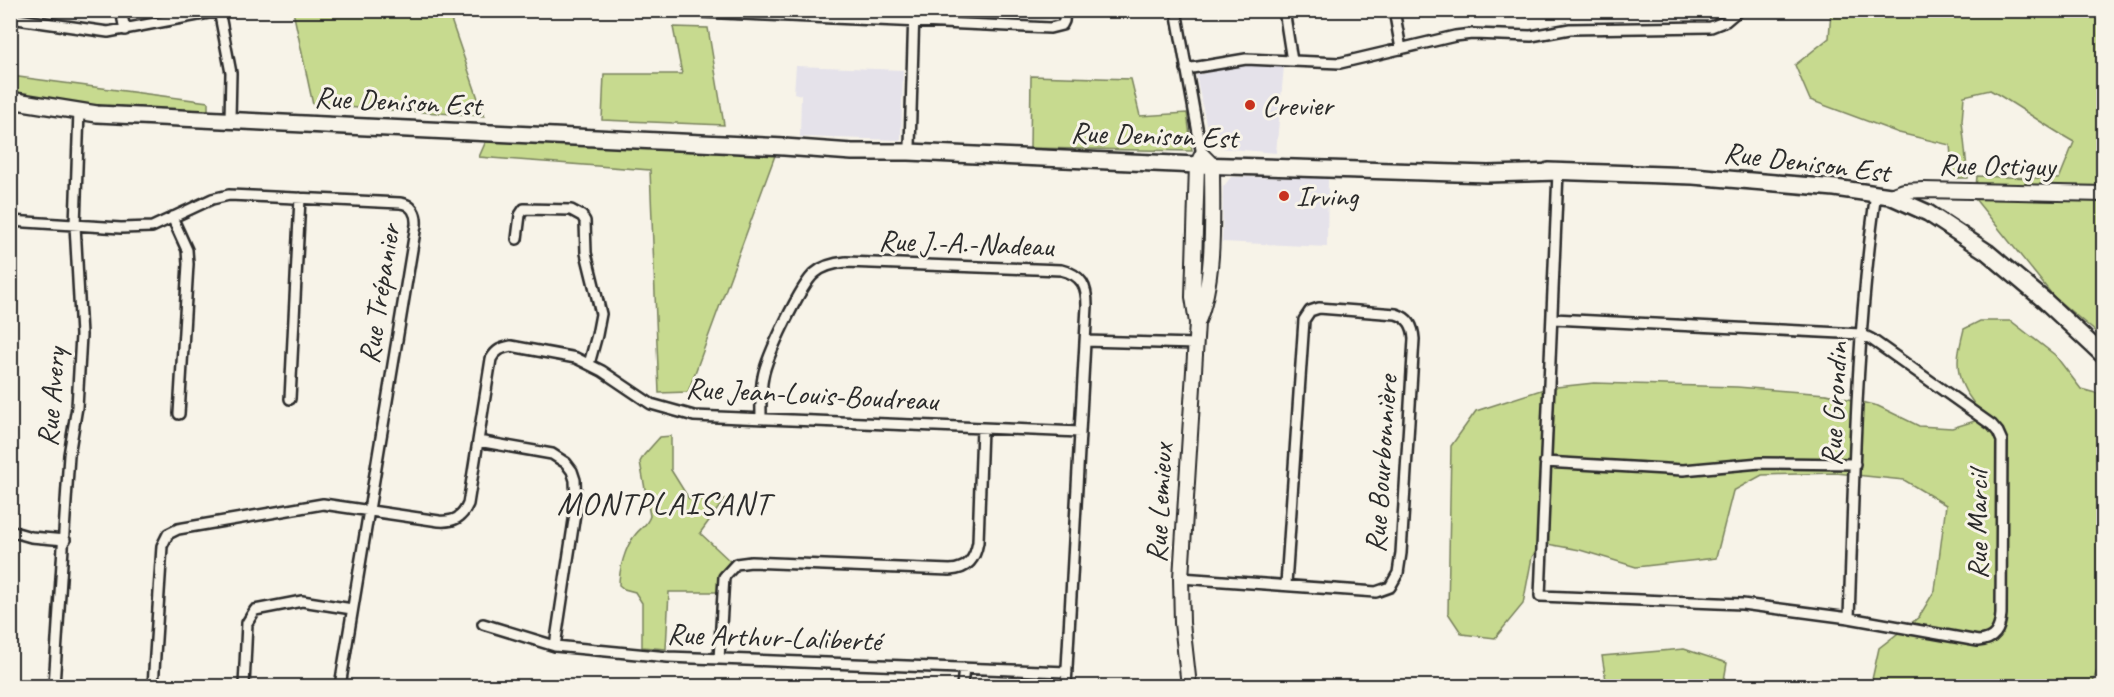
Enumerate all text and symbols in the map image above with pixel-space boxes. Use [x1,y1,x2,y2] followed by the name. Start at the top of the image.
[314,78,486,125] street label: Rue Denison Est
[1262,86,1335,124] place label: Crevier
[1243,98,1257,112] marker: Crevier
[1070,113,1241,157] street label: Rue Denison Est
[1722,133,1895,191] street label: Rue Denison Est
[1939,145,2058,185] street label: Rue Ostiguy
[1296,177,1360,215] place label: Irving
[1277,189,1291,203] marker: Irving
[349,220,409,366] street label: Rue Trépanier
[878,221,1056,265] street label: Rue J.-A.-Nadeau
[1812,340,1856,467] street label: Rue Grondin
[28,343,74,448] street label: Rue Avery
[685,368,941,420] street label: Rue Jean-Louis-Boudreau
[1356,372,1406,554] street label: Rue Bourbonnière
[1137,440,1181,564] street label: Rue Lemieux
[1958,465,1996,580] street label: Rue Marcil
[557,483,776,524] district label: MONTPLAISANT
[666,614,886,660] street label: Rue Arthur-Laliberté

